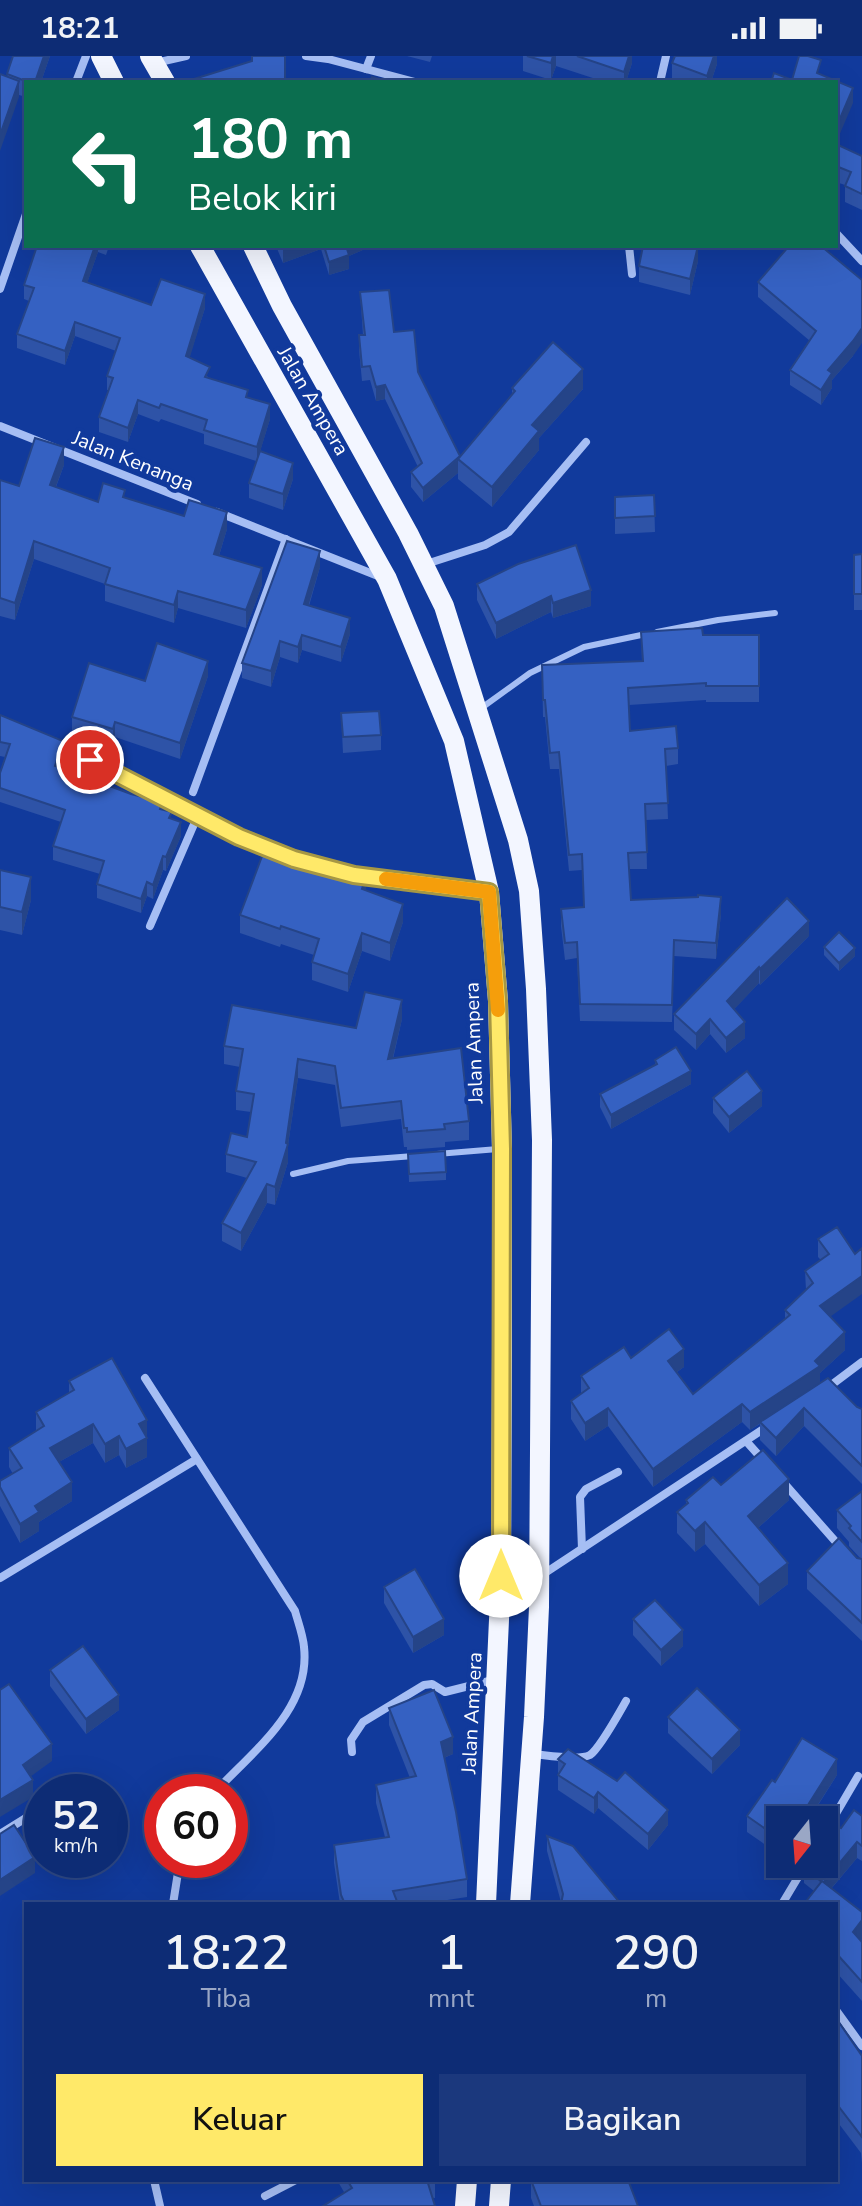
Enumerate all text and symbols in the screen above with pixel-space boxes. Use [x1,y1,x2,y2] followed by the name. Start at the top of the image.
[40,8,119,49] text: 18:21
[188,101,353,178] text: 180 m
[56,112,160,216] icon: left
[188,174,337,223] text: Belok kiri
[270,341,355,460] street label: Jalan Ampera
[67,424,198,498] street label: Jalan Kenanga
[56,726,124,794] pin
[68,738,112,782] icon: arrive
[458,982,490,1105] street label: Jalan Ampera
[459,1534,543,1618] position arrow
[455,1651,489,1776] street label: Jalan Ampera
[144,1774,248,1878] speed limit sign: 60
[52,1789,100,1843] text: 52
[766,1806,838,1878] north arrow
[766,1806,838,1878] map controls
[54,1832,98,1859] text: km/h
[163,1920,289,1986] text: 18:22
[437,1920,465,1986] text: 1
[613,1920,699,1986] text: 290
[201,1981,251,2016] text: Tiba
[428,1981,474,2016] text: mnt
[645,1981,667,2016] text: m
[56,2074,423,2166] button: Keluar
[439,2074,806,2166] button: Bagikan

